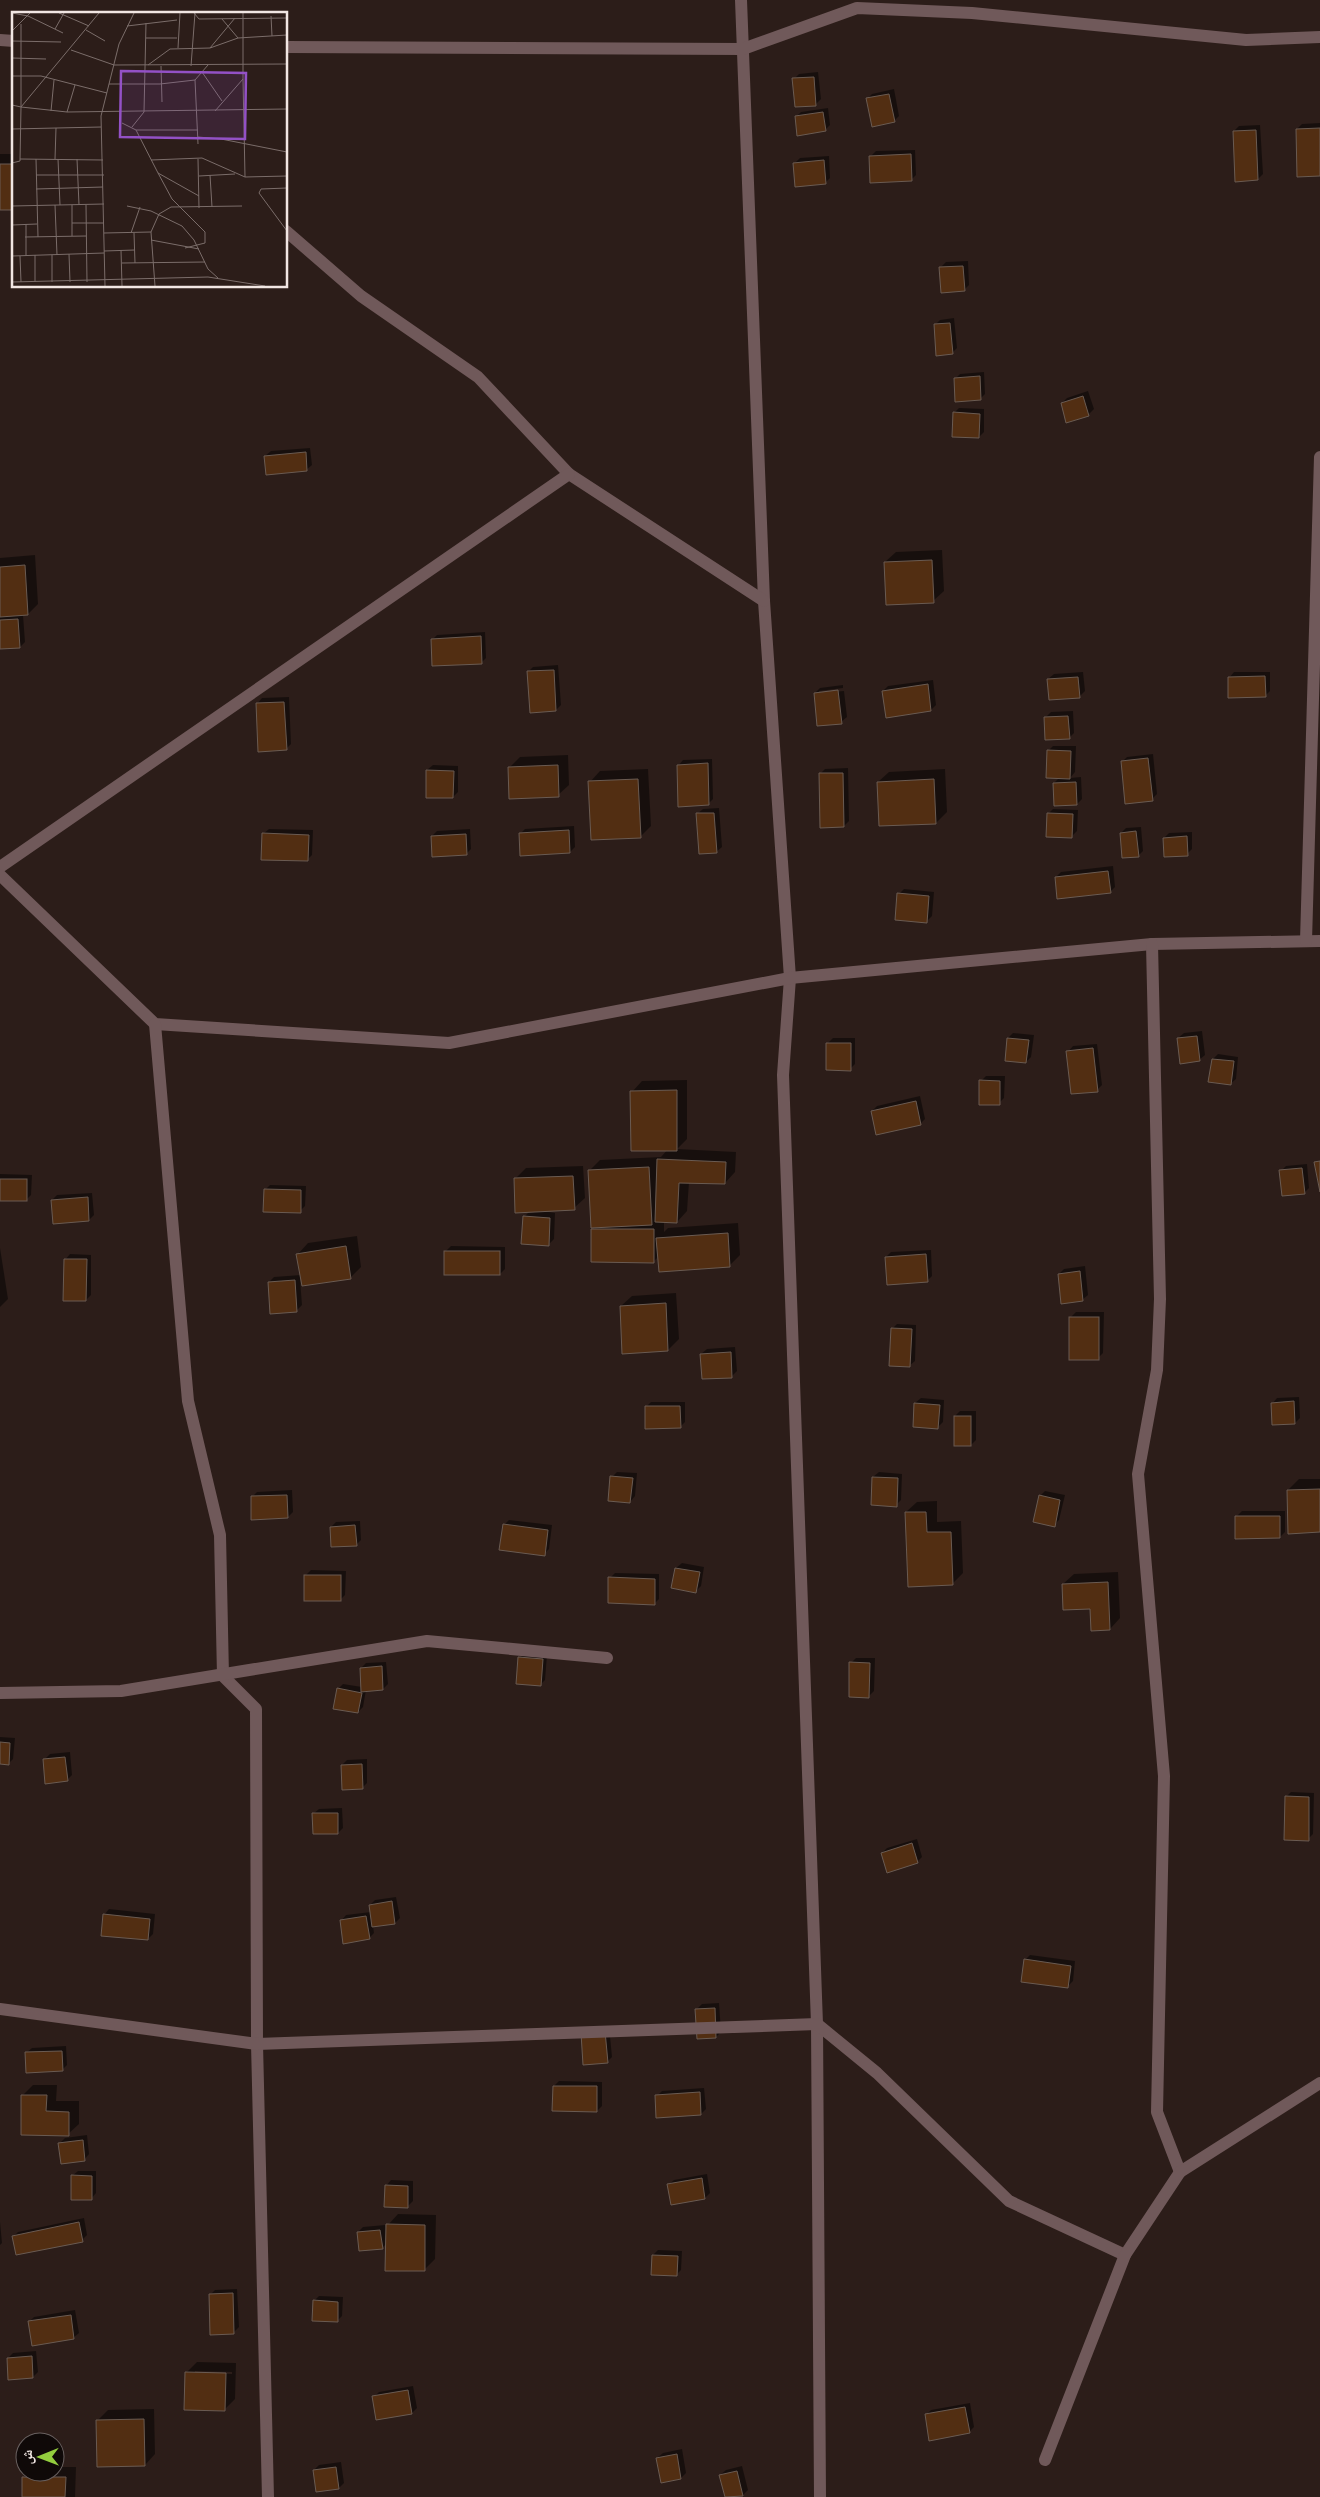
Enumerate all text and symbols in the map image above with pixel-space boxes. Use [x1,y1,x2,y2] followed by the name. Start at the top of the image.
[12,12,288,288] inset map
[15,2432,65,2482] north arrow
[18,2450,36,2465] text: ش

